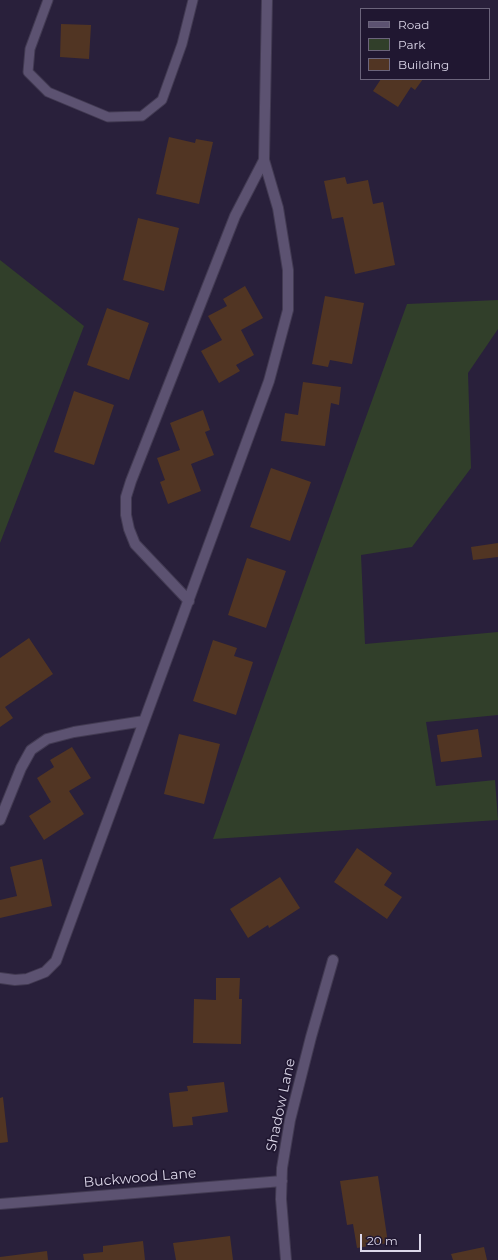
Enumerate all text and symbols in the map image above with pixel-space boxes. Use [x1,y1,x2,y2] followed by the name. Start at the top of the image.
[360,8,490,80] legend
[398,17,429,32] text: Road
[398,37,425,52] text: Park
[398,57,449,72] text: Building
[263,1057,299,1153] street label: Shadow Lane
[83,1165,197,1191] street label: Buckwood Lane
[362,1226,423,1252] scale bar
[367,1233,398,1248] text: 20 m

